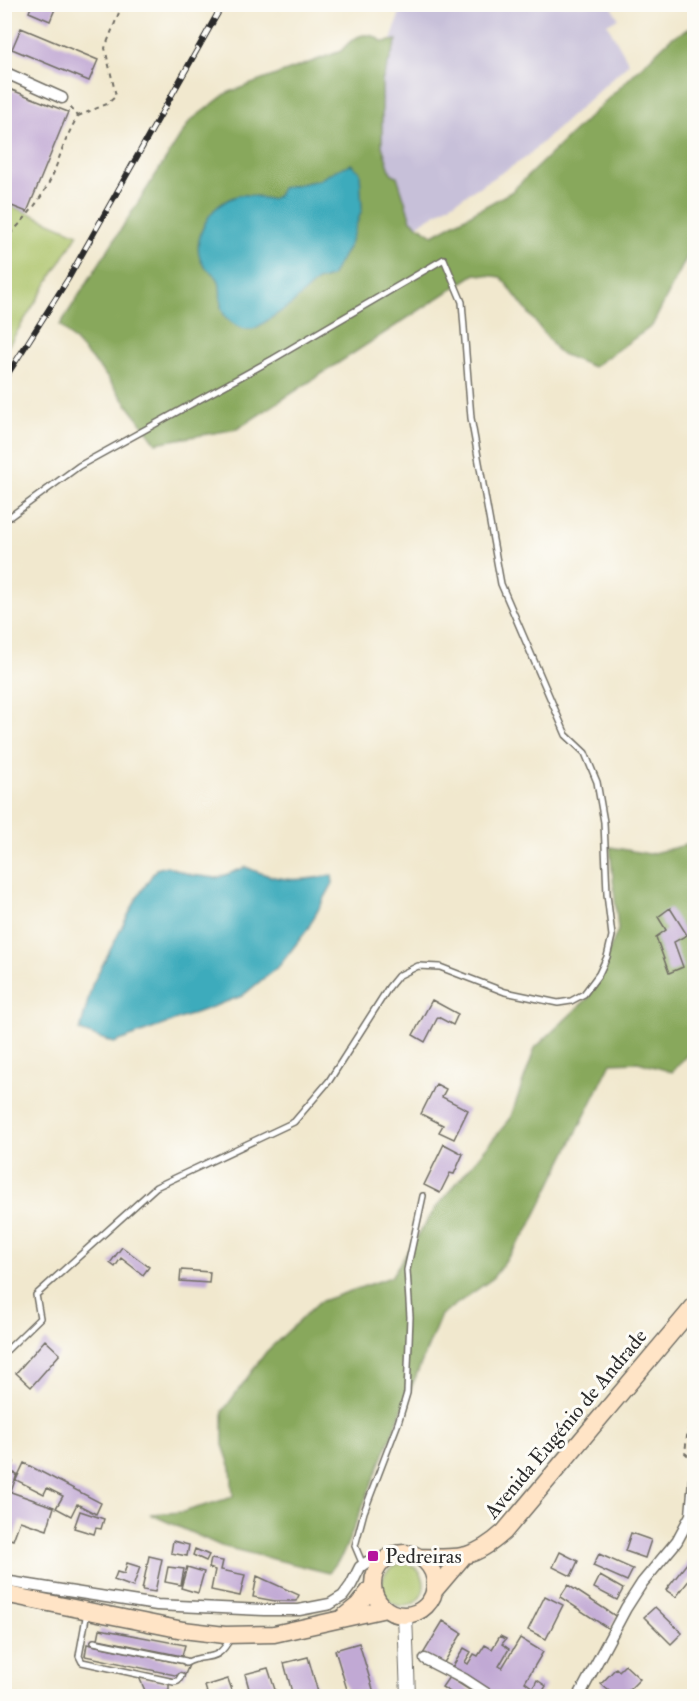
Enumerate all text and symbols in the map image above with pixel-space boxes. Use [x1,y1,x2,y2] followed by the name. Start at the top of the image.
[478,1323,654,1525] street label: Avenida Eugénio de Andrade
[385,1543,462,1570] place label: Pedreiras
[366,1549,380,1563] marker: Pedreiras

